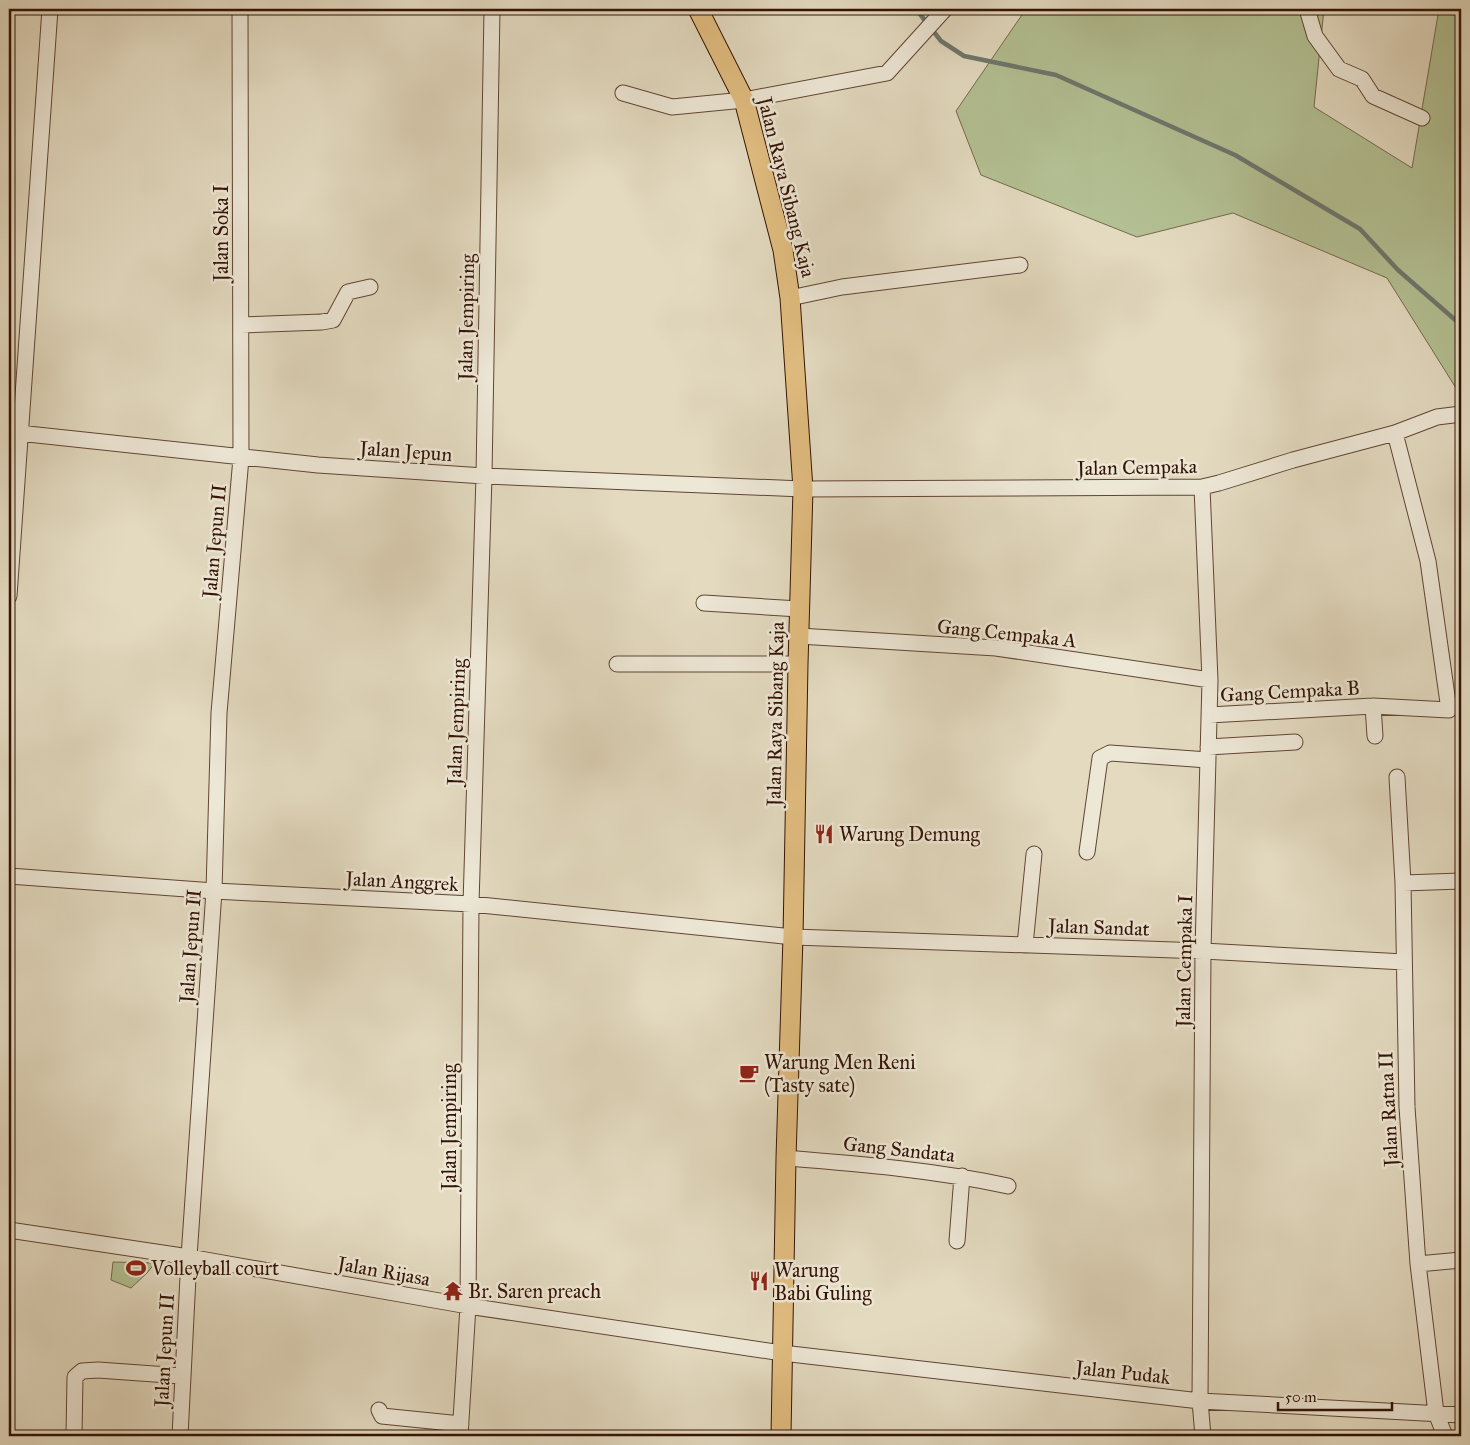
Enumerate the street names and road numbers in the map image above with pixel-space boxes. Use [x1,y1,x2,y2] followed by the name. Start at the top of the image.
[752,92,821,280] street label: Jalan Raya Sibang Kaja
[209,184,234,284] street label: Jalan Soka I
[453,253,480,382] street label: Jalan Jempiring
[357,436,453,467] street label: Jalan Jepun
[1075,454,1198,481] street label: Jalan Cempaka
[197,483,232,601] street label: Jalan Jepun II
[936,614,1079,653] street label: Gang Cempaka A
[761,621,790,809] street label: Jalan Raya Sibang Kaja
[442,658,471,788] street label: Jalan Jempiring
[1219,675,1361,708] street label: Gang Cempaka B
[343,866,460,897] street label: Jalan Anggrek
[174,888,207,1006] street label: Jalan Jepun II
[1171,894,1198,1030] street label: Jalan Cempaka I
[1046,913,1150,942] street label: Jalan Sandat
[1373,1051,1404,1169] street label: Jalan Ratna II
[437,1063,462,1192] street label: Jalan Jempiring
[842,1131,957,1168] street label: Gang Sandata
[334,1251,433,1292] street label: Jalan Rijasa
[149,1292,180,1410] street label: Jalan Jepun II
[1072,1355,1172,1390] street label: Jalan Pudak

